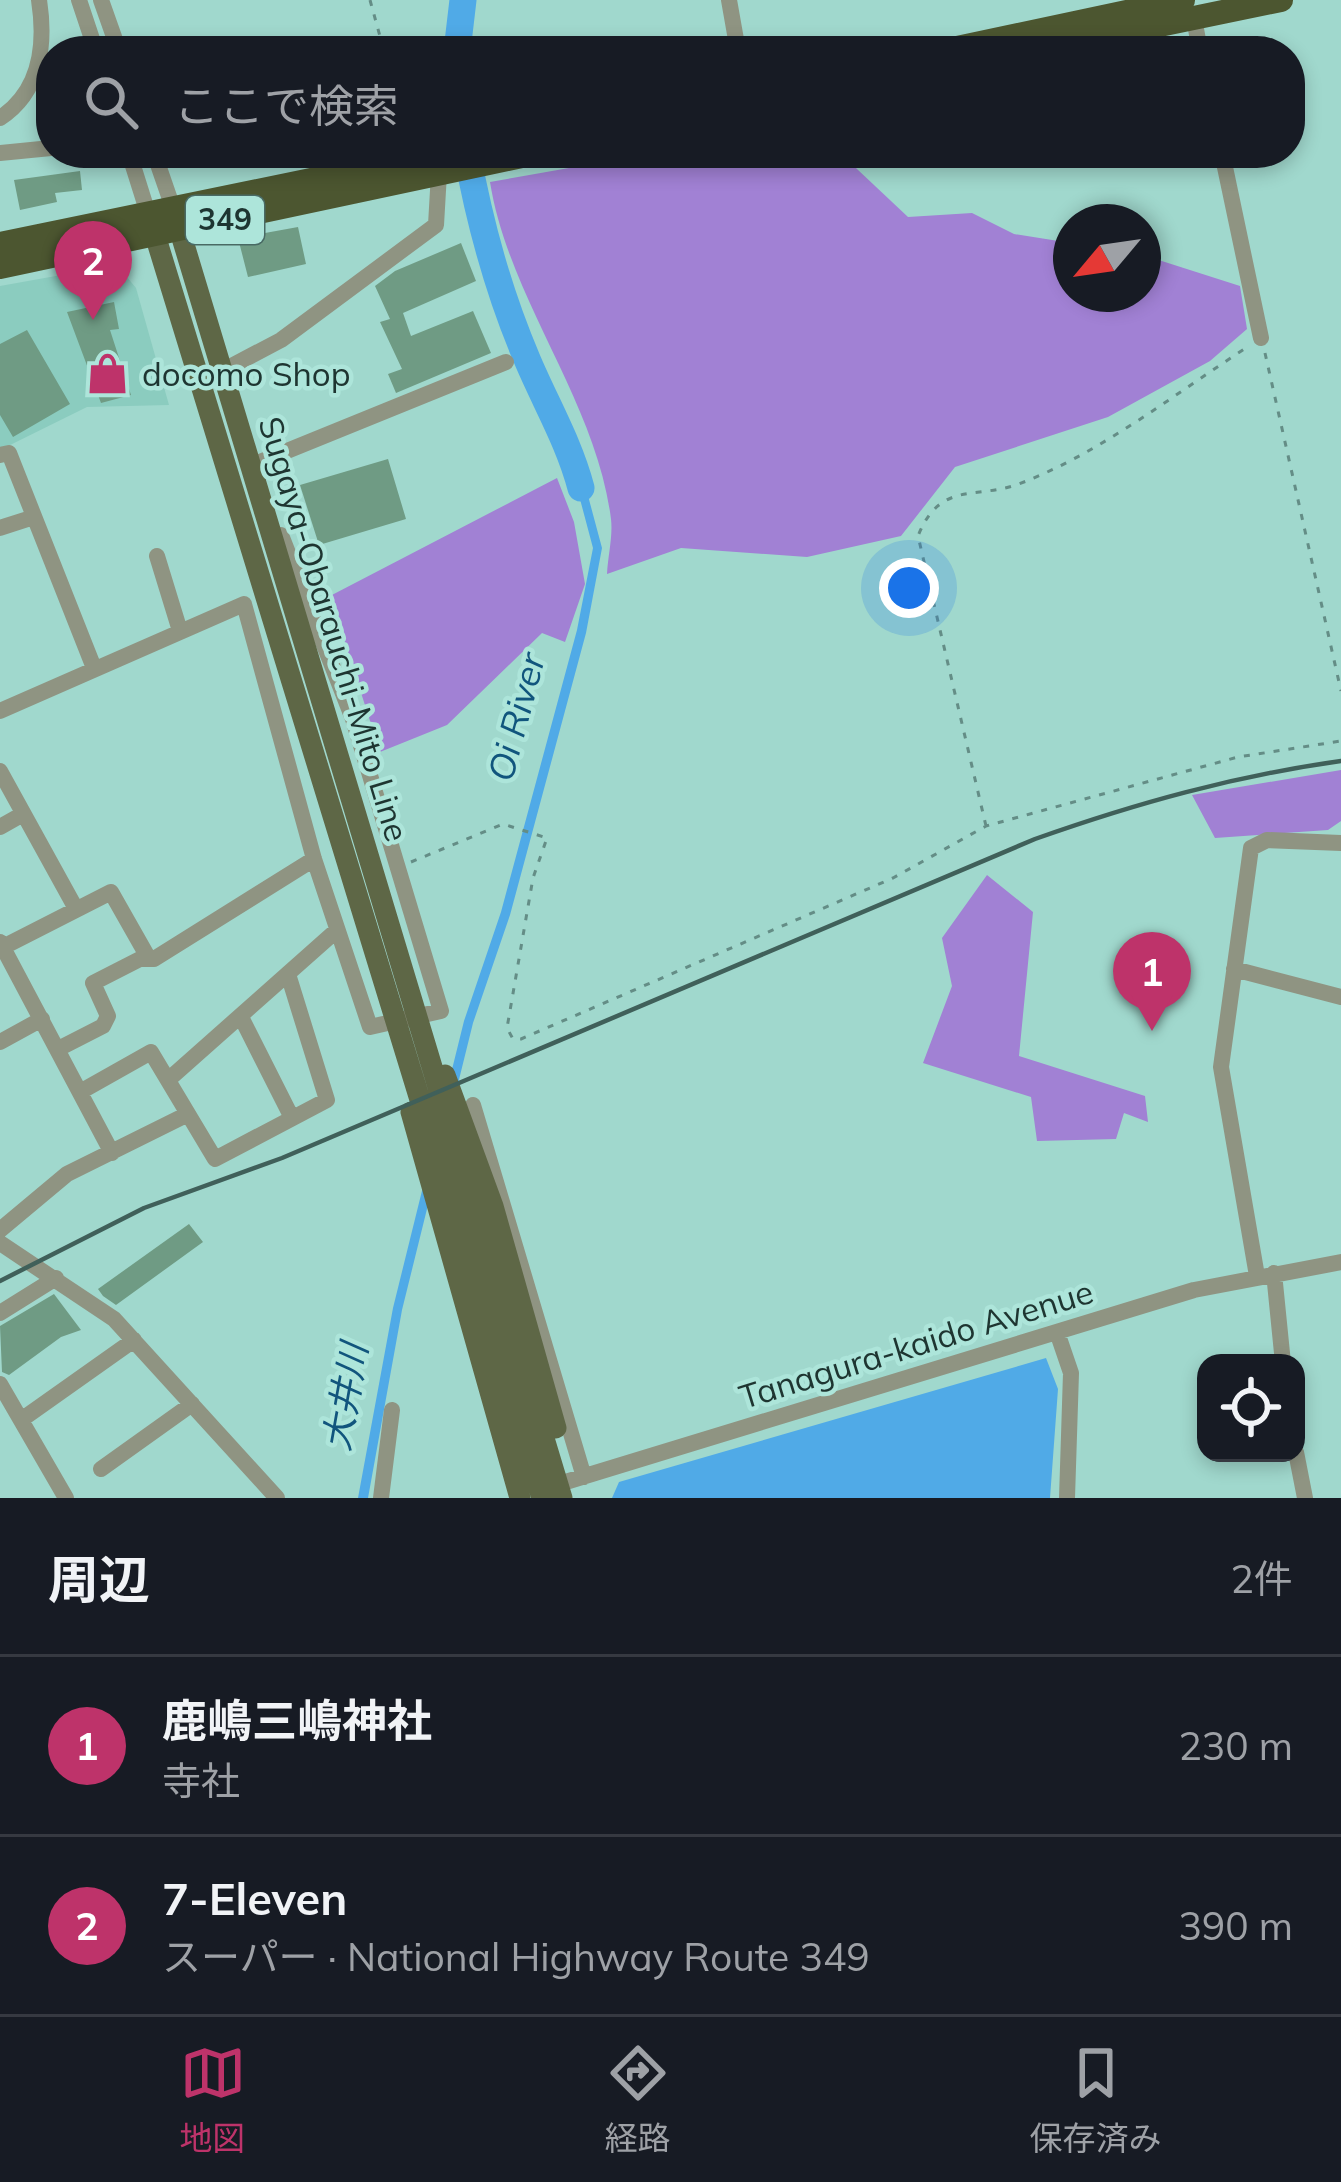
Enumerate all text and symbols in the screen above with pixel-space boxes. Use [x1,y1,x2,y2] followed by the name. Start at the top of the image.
[36,36,1305,168] search box
[78,69,144,135] icon: search
[174,77,399,133] text: ここで検索
[186,196,264,244] road number: 349
[1053,204,1161,312] north arrow
[54,221,132,320] pin: 2
[85,351,131,397] shop icon: docomo Shop
[142,353,350,394] place label: docomo Shop
[250,412,419,846] street label: Sugaya-Obarauchi-Mito Line
[879,558,939,618] your location
[477,646,555,786] water label: Oi River
[1113,932,1191,1031] pin: 1
[734,1270,1098,1417] street label: Tanagura-kaido Avenue
[313,1336,377,1454] water label: 大井川
[1197,1354,1305,1462] map controls
[1197,1354,1305,1462] button: locate
[48,1547,150,1611] text: 周辺
[1231,1554,1293,1603] text: 2件
[162,1692,432,1748] text: 鹿嶋三嶋神社
[75,1721,99,1770] text: 1
[1178,1721,1293,1770] text: 230 m
[162,1756,240,1805] text: 寺社
[162,1870,347,1926] text: 7-Eleven
[75,1901,99,1950] text: 2
[1178,1901,1293,1950] text: 390 m
[162,1932,870,1981] text: スーパー · National Highway Route 349
[180,2040,246,2160] tab: 地図
[605,2040,671,2160] tab: 経路
[1030,2040,1162,2160] tab: 保存済み

